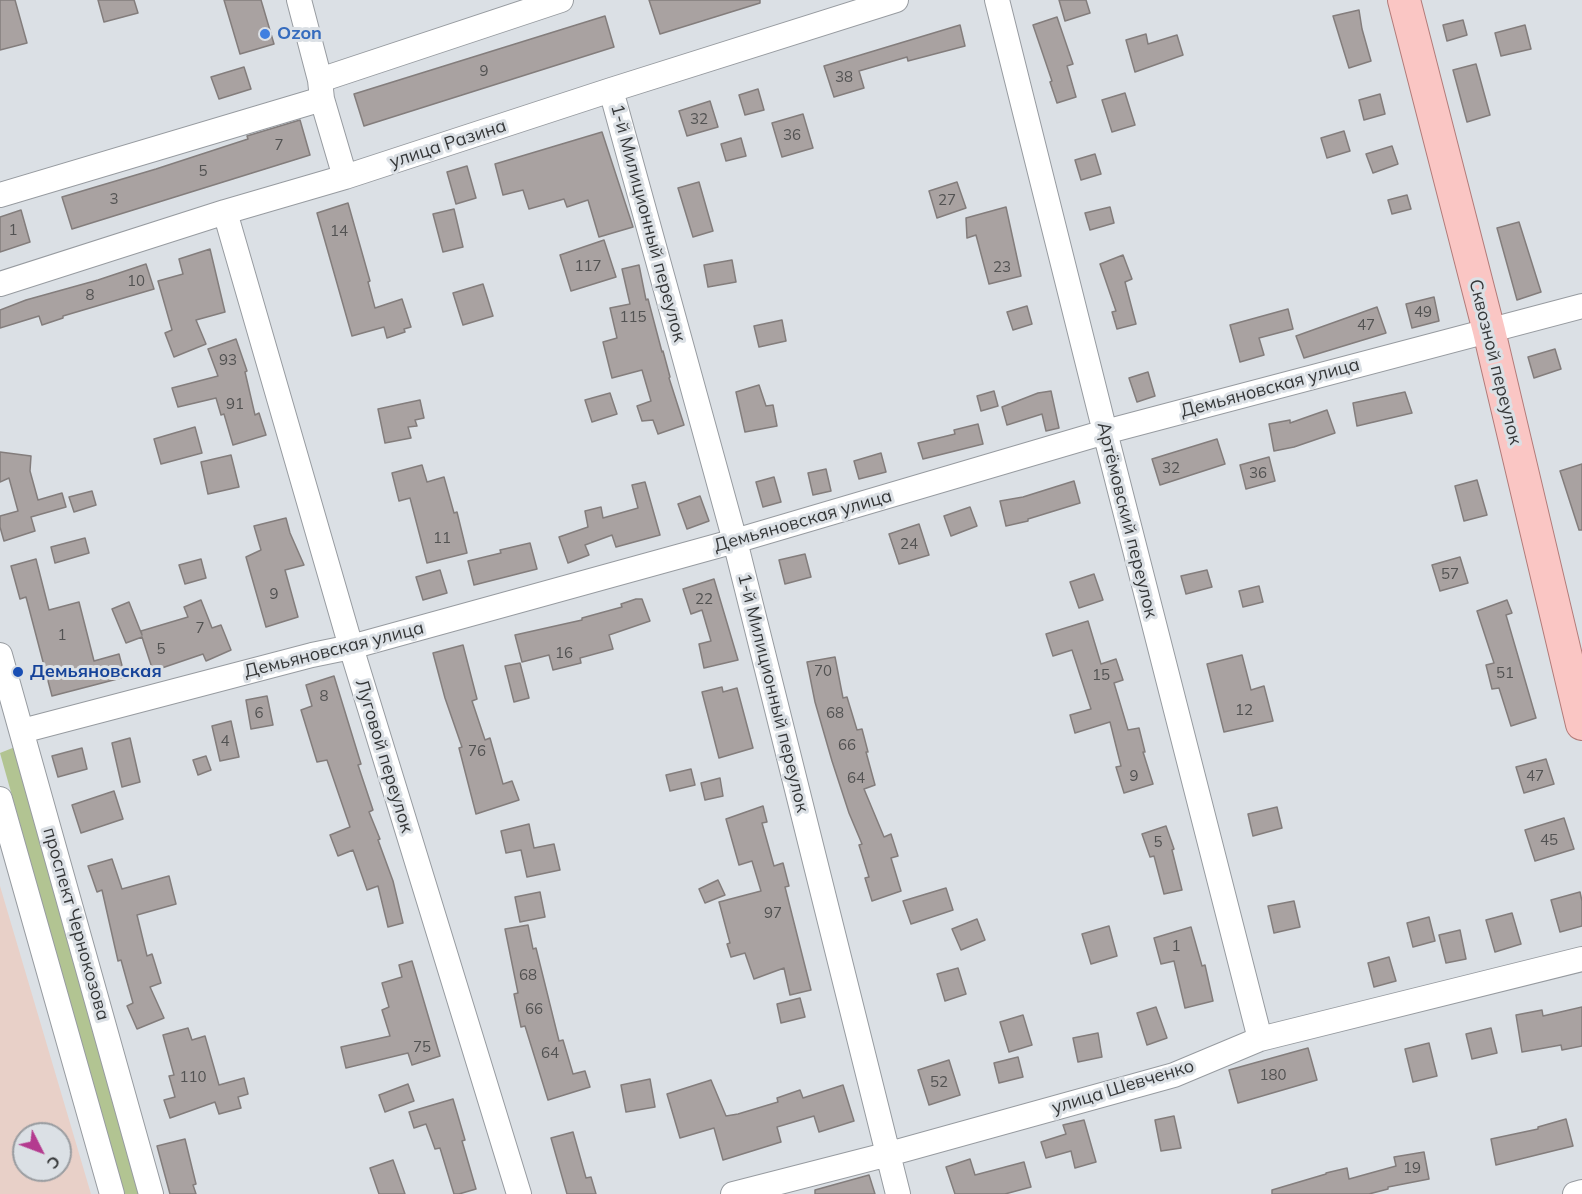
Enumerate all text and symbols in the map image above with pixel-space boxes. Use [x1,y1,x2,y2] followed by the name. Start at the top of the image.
[277,23,322,45] place label: Ozon
[258,27,272,41] marker: Ozon
[480,62,488,80] house number: 9
[835,68,853,86] house number: 38
[606,102,690,344] street label: 1-й Милиционный переулок
[690,110,708,128] house number: 32
[387,115,509,173] street label: улица Разина
[783,126,801,144] house number: 36
[275,136,283,154] house number: 7
[199,162,207,180] house number: 5
[110,190,118,208] house number: 3
[938,191,956,209] house number: 27
[9,221,17,239] house number: 1
[330,222,348,240] house number: 14
[575,257,601,275] house number: 117
[993,258,1011,276] house number: 23
[127,272,145,290] house number: 10
[1464,277,1526,447] street label: Сквозной переулок
[86,286,94,304] house number: 8
[1414,303,1432,321] house number: 49
[620,308,646,326] house number: 115
[1357,316,1375,334] house number: 47
[219,351,237,369] house number: 93
[1178,354,1362,422] street label: Демьяновская улица
[226,395,244,413] house number: 91
[1092,420,1162,620] street label: Артёмовский переулок
[1162,459,1180,477] house number: 32
[1249,464,1267,482] house number: 36
[711,485,895,557] street label: Демьяновская улица
[433,529,451,547] house number: 11
[900,535,918,553] house number: 24
[1441,565,1459,583] house number: 57
[733,571,813,815] street label: 1-й Милиционный переулок
[270,585,278,603] house number: 9
[695,590,713,608] house number: 22
[242,617,426,683] street label: Демьяновская улица
[196,619,204,637] house number: 7
[58,626,66,644] house number: 1
[157,640,165,658] house number: 5
[555,644,573,662] house number: 16
[30,661,162,683] place label: Демьяновская
[814,662,832,680] house number: 70
[1496,664,1514,682] house number: 51
[11,665,25,679] marker: Демьяновская
[1092,666,1110,684] house number: 15
[350,677,418,835] street label: Луговой переулок
[320,687,328,705] house number: 8
[1235,701,1253,719] house number: 12
[255,704,263,722] house number: 6
[826,704,844,722] house number: 68
[221,732,229,750] house number: 4
[838,736,856,754] house number: 66
[468,742,486,760] house number: 76
[1130,767,1138,785] house number: 9
[1526,767,1544,785] house number: 47
[847,769,865,787] house number: 64
[38,825,114,1023] street label: проспект Чернокозова
[1540,831,1558,849] house number: 45
[1154,833,1162,851] house number: 5
[764,904,782,922] house number: 97
[1172,937,1180,955] house number: 1
[519,966,537,984] house number: 68
[525,1000,543,1018] house number: 66
[413,1038,431,1056] house number: 75
[541,1044,559,1062] house number: 64
[1049,1055,1197,1119] street label: улица Шевченко
[1260,1066,1286,1084] house number: 180
[180,1068,206,1086] house number: 110
[930,1073,948,1091] house number: 52
[12,1122,72,1182] north arrow
[43,1152,65,1173] text: С
[1403,1159,1421,1177] house number: 19

